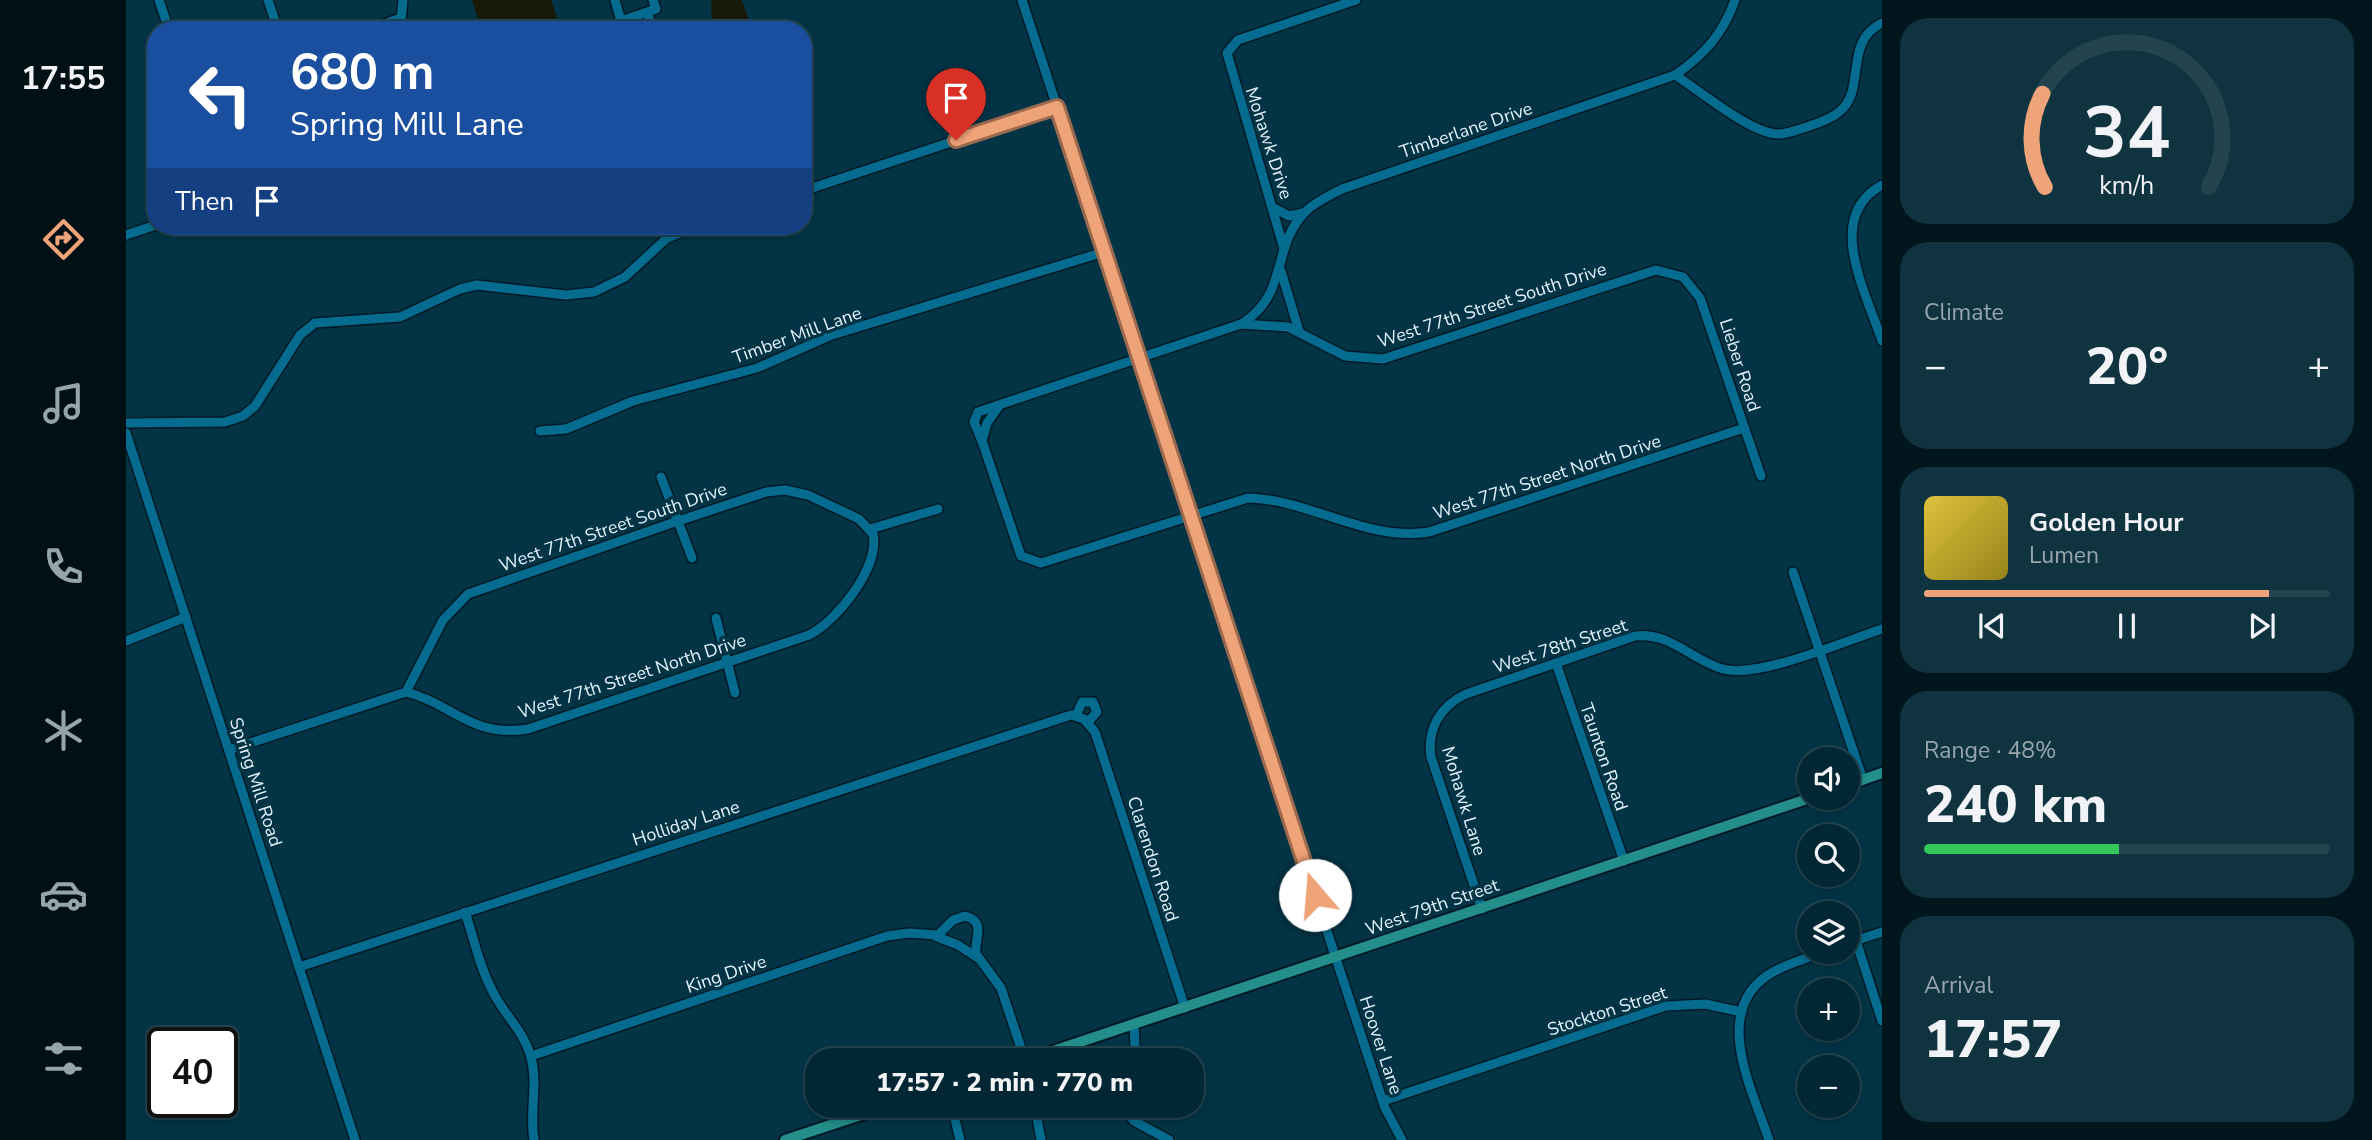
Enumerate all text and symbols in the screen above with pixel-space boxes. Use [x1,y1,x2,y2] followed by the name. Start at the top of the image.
[290,39,434,106] text: 680 m
[175,49,266,140] icon: left
[21,57,105,100] text: 17:55
[926,68,986,140] pin
[937,79,975,117] icon: arrive
[1240,84,1298,202] street label: Mohawk Drive
[2083,84,2171,184] text: 34
[1396,96,1536,164] street label: Timberlane Drive
[290,103,524,146] text: Spring Mill Lane
[2099,169,2155,203] text: km/h
[248,182,286,220] icon: arrive
[175,184,234,219] text: Then
[39,215,88,264] icon: directions
[1374,257,1610,353] street label: West 77th Street South Drive
[1924,297,2004,328] text: Climate
[729,301,865,369] street label: Timber Mill Lane
[1714,315,1766,415] street label: Lieber Road
[2086,331,2168,402] text: 20°
[1924,341,1947,392] text: −
[2307,341,2330,392] text: +
[39,379,88,428] icon: music
[1430,429,1664,525] street label: West 77th Street North Drive
[496,477,730,577] street label: West 77th Street South Drive
[2029,505,2184,540] text: Golden Hour
[2029,540,2099,571] text: Lumen
[39,542,88,591] icon: phone
[1973,607,2011,645] icon: previous
[2108,607,2146,645] icon: pause
[2243,607,2281,645] icon: next
[1490,613,1631,679] street label: West 78th Street
[515,628,749,724] street label: West 77th Street North Drive
[1574,700,1634,814] street label: Taunton Road
[39,706,88,755] icon: climate
[224,714,288,850] street label: Spring Mill Road
[1924,735,2056,766] text: Range · 48%
[1436,743,1492,859] street label: Mohawk Lane
[1797,747,1860,1118] map controls
[1797,747,1860,810] button: sound
[1924,769,2107,840] text: 240 km
[1121,793,1185,925] street label: Clarendon Road
[629,794,743,852] street label: Holliday Lane
[1797,824,1860,887] button: search
[1278,858,1352,932] position arrow
[39,870,88,919] icon: car
[1362,873,1503,941] street label: West 79th Street
[1797,901,1860,964] button: layers
[683,949,769,999] street label: King Drive
[1924,970,1993,1001] text: Arrival
[1797,978,1860,1041] button: +
[1544,980,1671,1042] street label: Stockton Street
[1354,993,1408,1097] street label: Hoover Lane
[1924,1004,2062,1075] text: 17:57
[147,1027,238,1118] speed limit sign: 40
[39,1034,88,1083] icon: filters
[1797,1055,1860,1118] button: −
[876,1065,1133,1100] text: 17:57 · 2 min · 770 m

